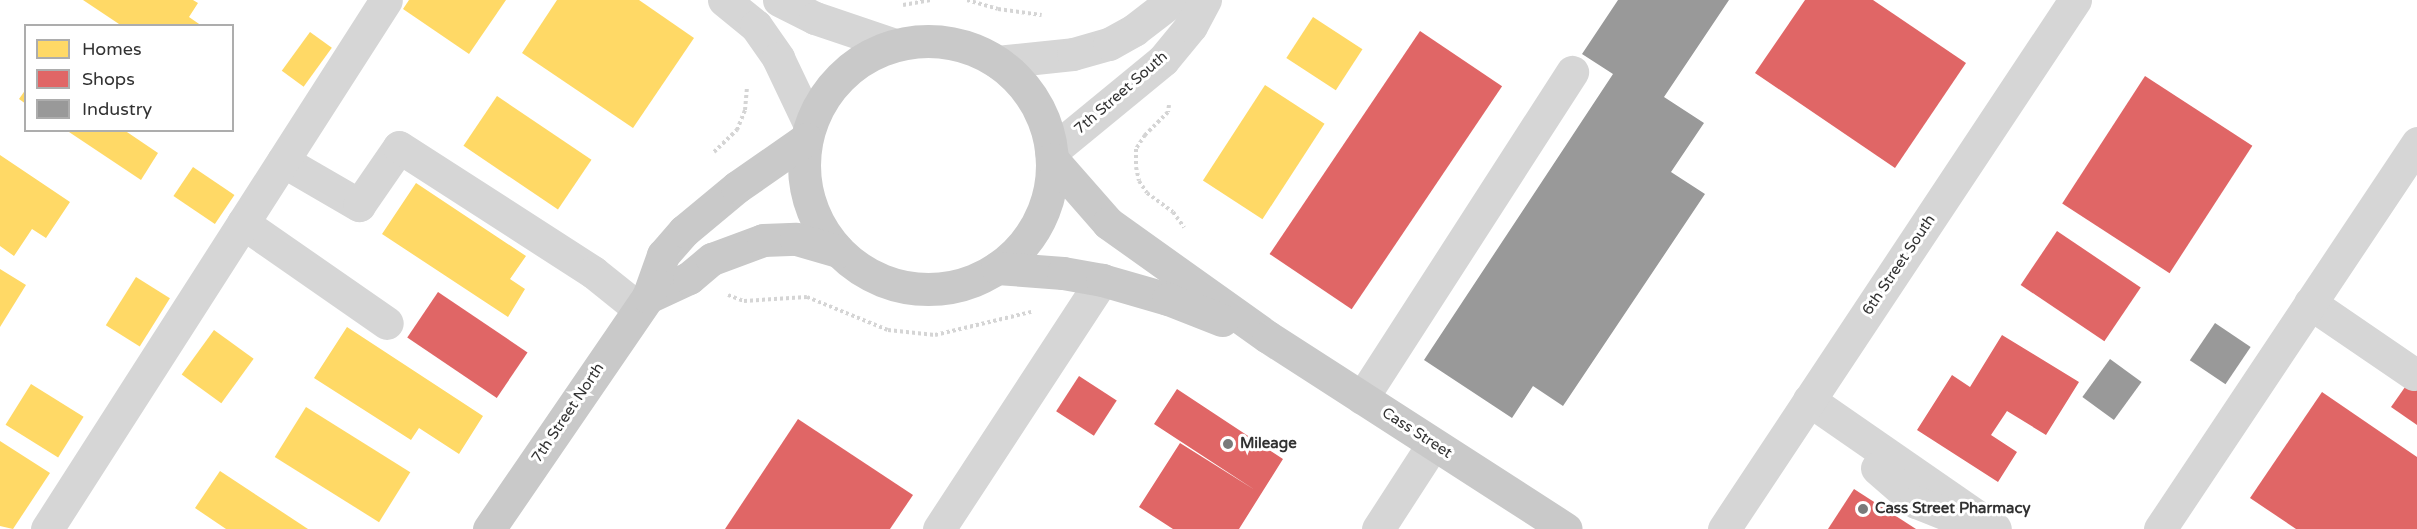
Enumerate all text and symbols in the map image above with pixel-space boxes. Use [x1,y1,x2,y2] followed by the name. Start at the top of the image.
[24,24,234,132] legend
[82,38,142,60] text: Homes
[1071,48,1171,138] street label: 7th Street South
[82,68,135,90] text: Shops
[82,98,152,120] text: Industry
[1859,211,1939,319] street label: 6th Street South
[528,360,608,466] street label: 7th Street North
[1379,404,1455,462] street label: Cass Street
[1240,435,1297,453] place label: Mileage
[1221,437,1235,451] marker: Mileage
[1875,500,2030,518] place label: Cass Street Pharmacy
[1856,502,1870,516] marker: Cass Street Pharmacy

